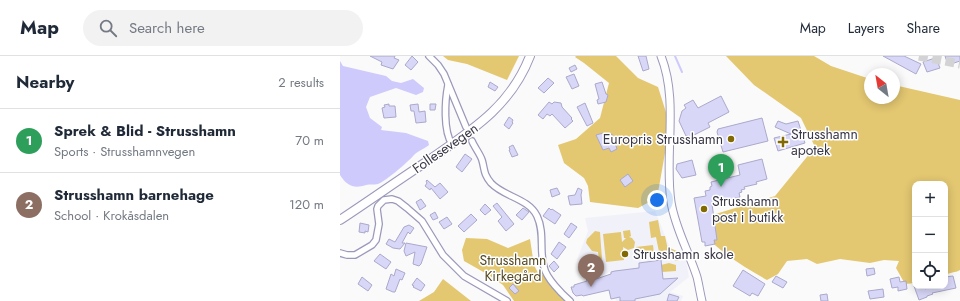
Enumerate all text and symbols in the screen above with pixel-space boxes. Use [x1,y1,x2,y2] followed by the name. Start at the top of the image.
[83,10,363,46] search box
[20,14,59,41] text: Map
[97,17,119,39] icon: search
[129,17,205,39] text: Search here
[800,18,826,38] text: Map
[848,18,884,38] text: Layers
[906,18,940,38] text: Share
[864,68,900,104] north arrow
[16,70,74,94] text: Nearby
[278,73,324,92] text: 2 results
[408,118,482,178] street label: Follesevegen
[54,120,236,142] text: Sprek & Blid - Strusshamn
[791,124,858,160] place label: Strusshamn apotek
[603,129,723,149] place label: Europris Strusshamn
[26,131,32,150] text: 1
[295,131,324,150] text: 70 m
[726,134,736,144] marker: Europris Strusshamn
[778,137,788,147] marker: Strusshamn apotek
[54,142,195,161] text: Sports · Strusshamnvegen
[708,154,734,187] pin: 1
[912,181,948,289] map controls
[912,181,948,217] button: +
[54,184,214,206] text: Strusshamn barnehage
[647,190,667,210] your location
[712,191,784,227] place label: Strusshamn post i butikk
[25,195,33,214] text: 2
[289,195,324,214] text: 120 m
[699,204,709,214] marker: Strusshamn post i butikk
[54,206,169,225] text: School · Krokåsdalen
[912,217,948,253] button: −
[633,244,734,264] place label: Strusshamn skole
[620,249,630,259] marker: Strusshamn skole
[480,250,546,286] park label: Strusshamn Kirkegård
[912,253,948,289] button: locate
[578,254,604,287] pin: 2

